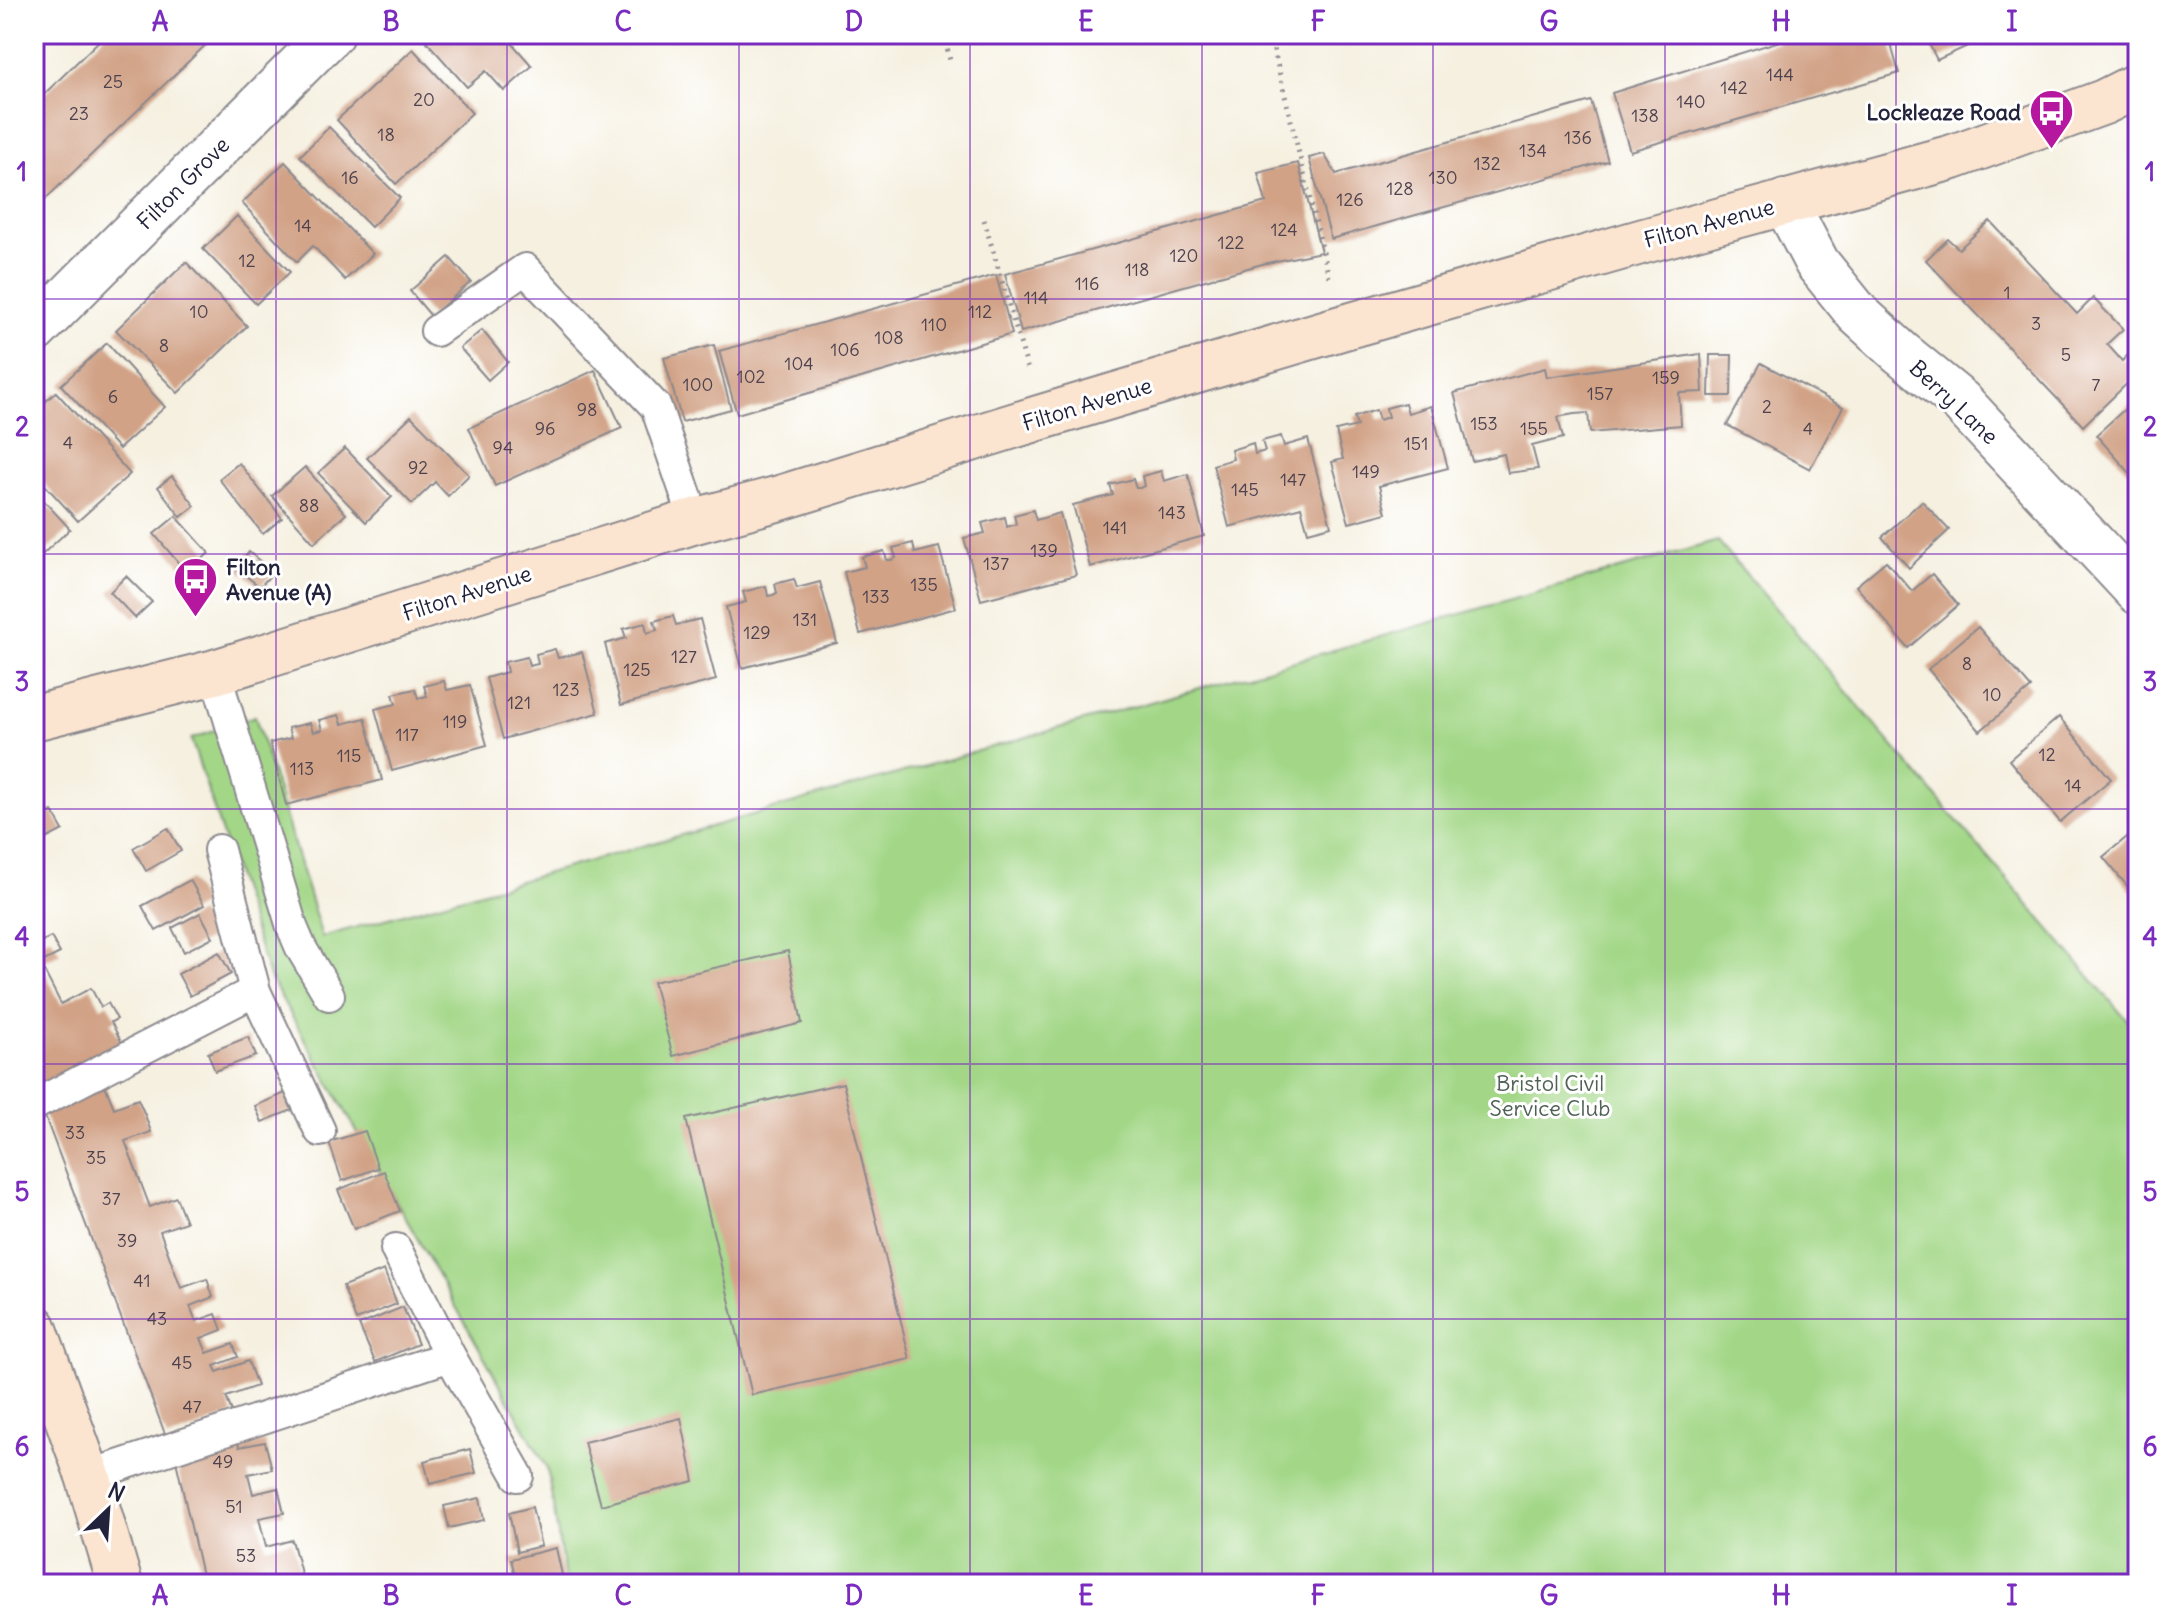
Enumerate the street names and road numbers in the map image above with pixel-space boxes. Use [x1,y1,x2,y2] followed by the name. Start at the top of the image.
[131,131,235,235] street label: Filton Grove
[1641,192,1777,254] street label: Filton Avenue
[1904,354,2004,450] street label: Berry Lane
[1019,371,1155,437] street label: Filton Avenue
[399,559,535,627] street label: Filton Avenue

